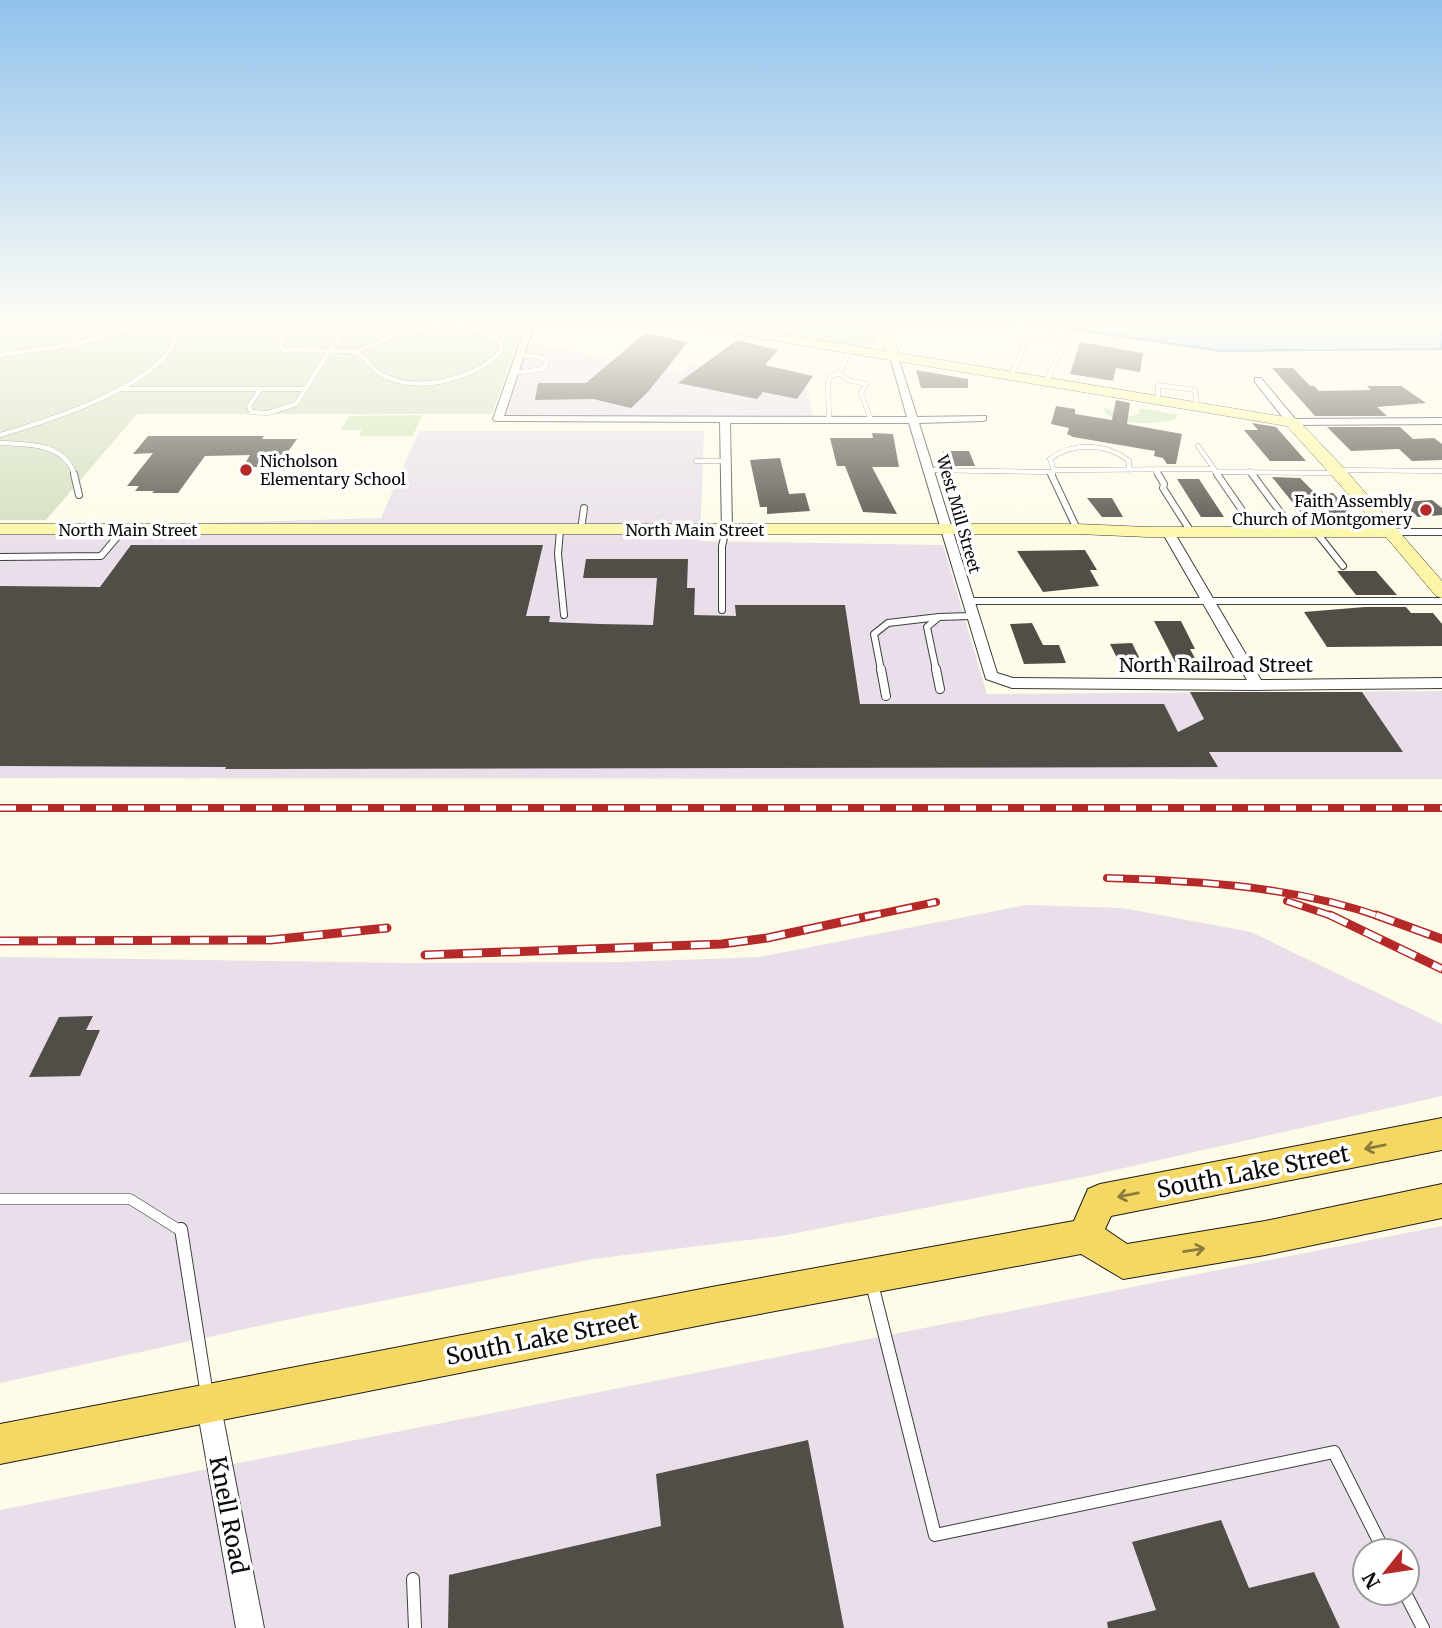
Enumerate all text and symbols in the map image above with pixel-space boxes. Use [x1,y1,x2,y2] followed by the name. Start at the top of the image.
[260,451,406,489] place label: Nicholson Elementary School
[932,452,986,576] street label: West Mill Street
[238,462,254,478] marker: Nicholson Elementary School
[1232,491,1413,529] place label: Faith Assembly Church of Montgomery
[1418,502,1434,518] marker: Faith Assembly Church of Montgomery
[58,520,198,540] street label: North Main Street
[625,520,765,540] street label: North Main Street
[1119,653,1314,677] street label: North Railroad Street
[1154,1138,1352,1204] street label: South Lake Street
[1364,1141,1387,1154] one-way arrow
[1117,1189,1140,1203] one-way arrow
[1182,1243,1205,1256] one-way arrow
[443,1305,641,1371] street label: South Lake Street
[203,1454,255,1576] street label: Knell Road
[1351,1537,1421,1607] north arrow
[1357,1568,1385,1593] text: N

